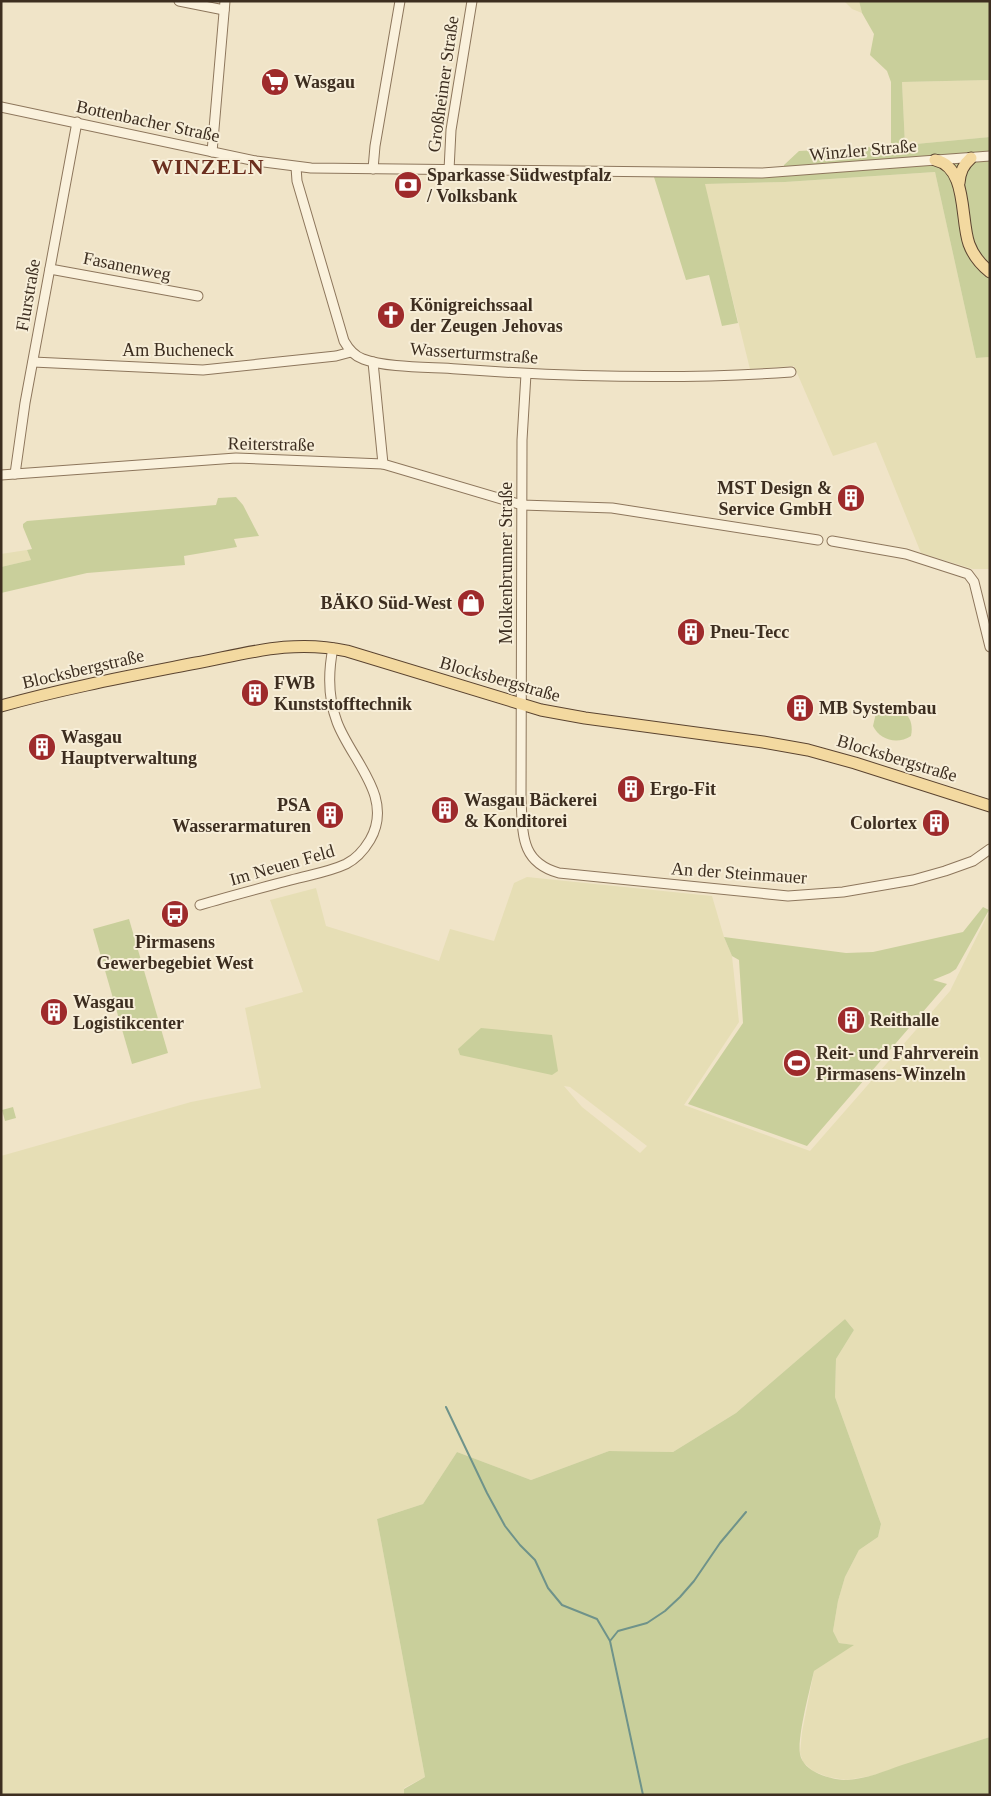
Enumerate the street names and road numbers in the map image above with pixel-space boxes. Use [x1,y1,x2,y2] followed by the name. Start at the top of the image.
[424,15,462,153] street label: Großheimer Straße
[74,96,222,146] street label: Bottenbacher Straße
[808,135,918,165] street label: Winzler Straße
[81,248,173,284] street label: Fasanenweg
[12,257,44,333] street label: Flurstraße
[409,339,539,367] street label: Wasserturmstraße
[122,340,234,360] street label: Am Bucheneck
[227,433,315,455] street label: Reiterstraße
[496,482,516,644] street label: Molkenbrunner Straße
[20,645,146,693] street label: Blocksbergstraße
[437,652,563,706] street label: Blocksbergstraße
[834,730,960,786] street label: Blocksbergstraße
[227,841,337,889] street label: Im Neuen Feld
[670,858,808,888] street label: An der Steinmauer

